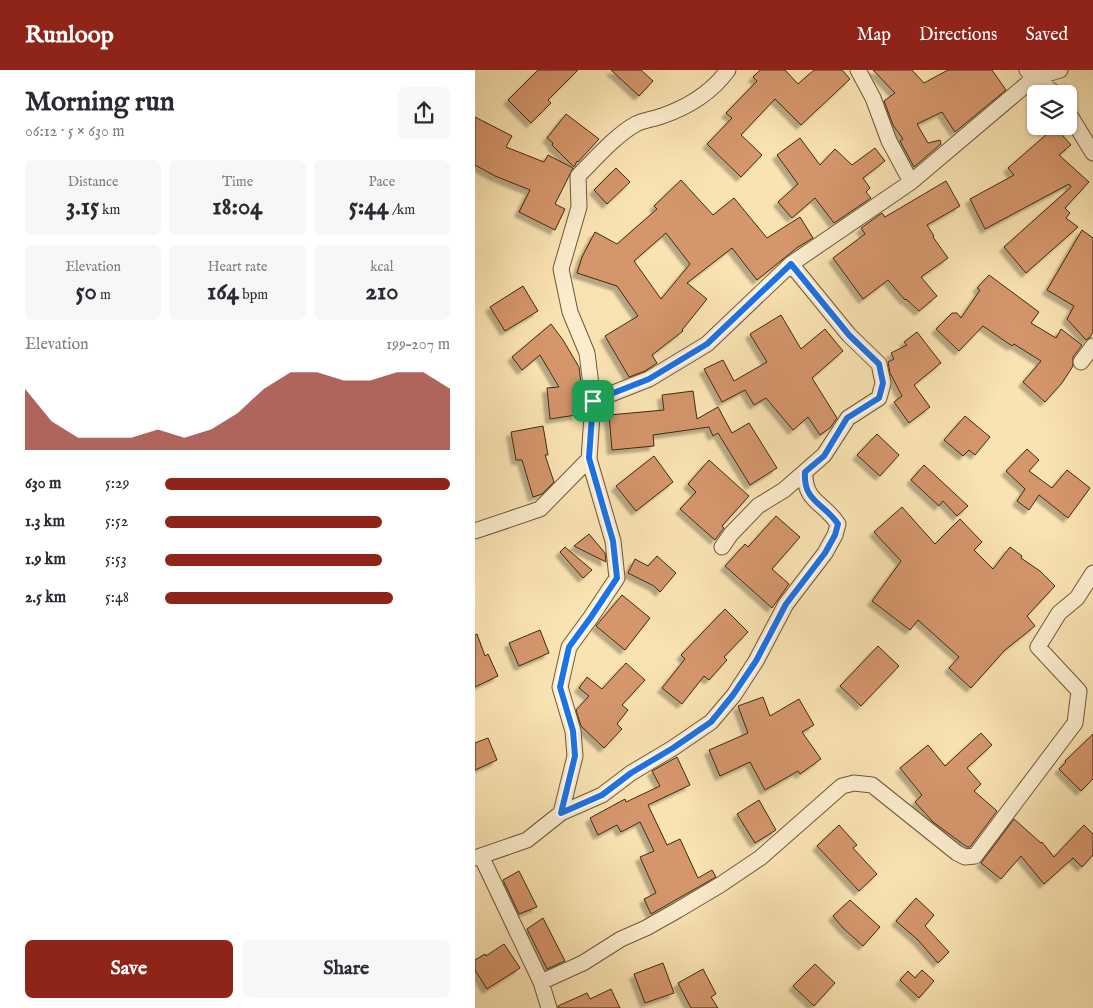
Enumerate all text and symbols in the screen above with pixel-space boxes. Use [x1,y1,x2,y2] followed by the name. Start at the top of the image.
[25,20,114,51] text: Runloop
[857,24,891,47] text: Map
[919,24,997,47] text: Directions
[1025,24,1068,47] text: Saved
[25,85,175,120] text: Morning run
[1027,85,1077,135] map controls
[1027,85,1077,135] button: layers
[398,87,450,139] button: share
[25,122,125,142] text: 06:12 · 5 × 630 m
[68,173,118,191] text: Distance
[222,173,253,191] text: Time
[369,173,395,191] text: Pace
[66,191,99,223] text: 3.15
[212,191,263,223] text: 18:04
[349,191,389,223] text: 5:44
[99,201,120,219] text: km
[389,201,415,219] text: /km
[65,258,121,276] text: Elevation
[208,258,267,276] text: Heart rate
[370,258,393,276] text: kcal
[76,276,97,308] text: 50
[207,276,239,308] text: 164
[365,276,398,308] text: 210
[97,286,111,304] text: m
[239,286,268,304] text: bpm
[25,335,88,355] text: Elevation
[386,335,450,355] text: 199–207 m
[572,380,614,422] pin
[579,387,607,415] icon: arrive
[25,474,61,494] text: 630 m
[105,474,130,494] text: 5:29
[25,512,65,532] text: 1.3 km
[105,512,128,532] text: 5:52
[25,550,66,570] text: 1.9 km
[105,550,127,570] text: 5:53
[25,588,66,608] text: 2.5 km
[105,588,129,608] text: 5:48
[25,940,233,998] button: Save
[243,940,450,998] button: Share

